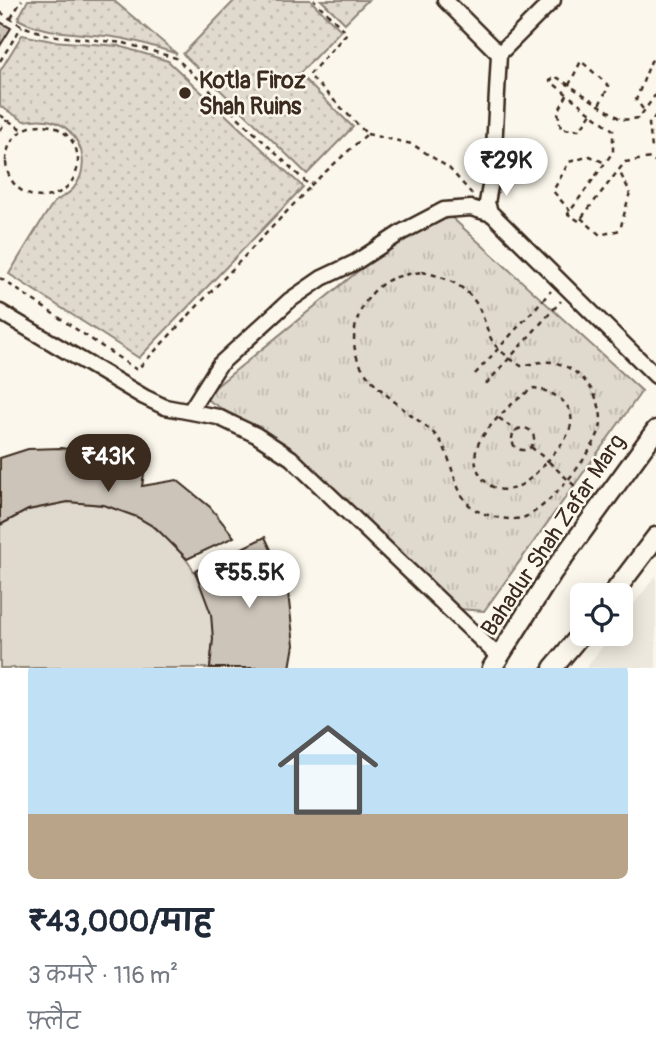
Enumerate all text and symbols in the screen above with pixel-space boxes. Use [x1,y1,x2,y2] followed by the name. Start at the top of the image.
[199,66,306,121] place label: Kotla Firoz Shah Ruins
[177,85,193,101] marker: Kotla Firoz Shah Ruins
[465,138,547,198] pin: ₹29K
[480,146,532,175] text: ₹29K
[475,428,631,642] street label: Bahadur Shah Zafar Marg
[67,434,149,494] pin: ₹43K
[81,442,135,471] text: ₹43K
[192,550,306,610] pin: ₹55.5K
[214,558,284,587] text: ₹55.5K
[570,583,633,646] map controls
[570,583,633,646] button: locate
[265,707,391,833] icon: home
[28,903,213,940] text: ₹43,000/माह
[28,961,178,990] text: 3 कमरे · 116 m²
[28,1007,80,1036] text: फ़्लैट

